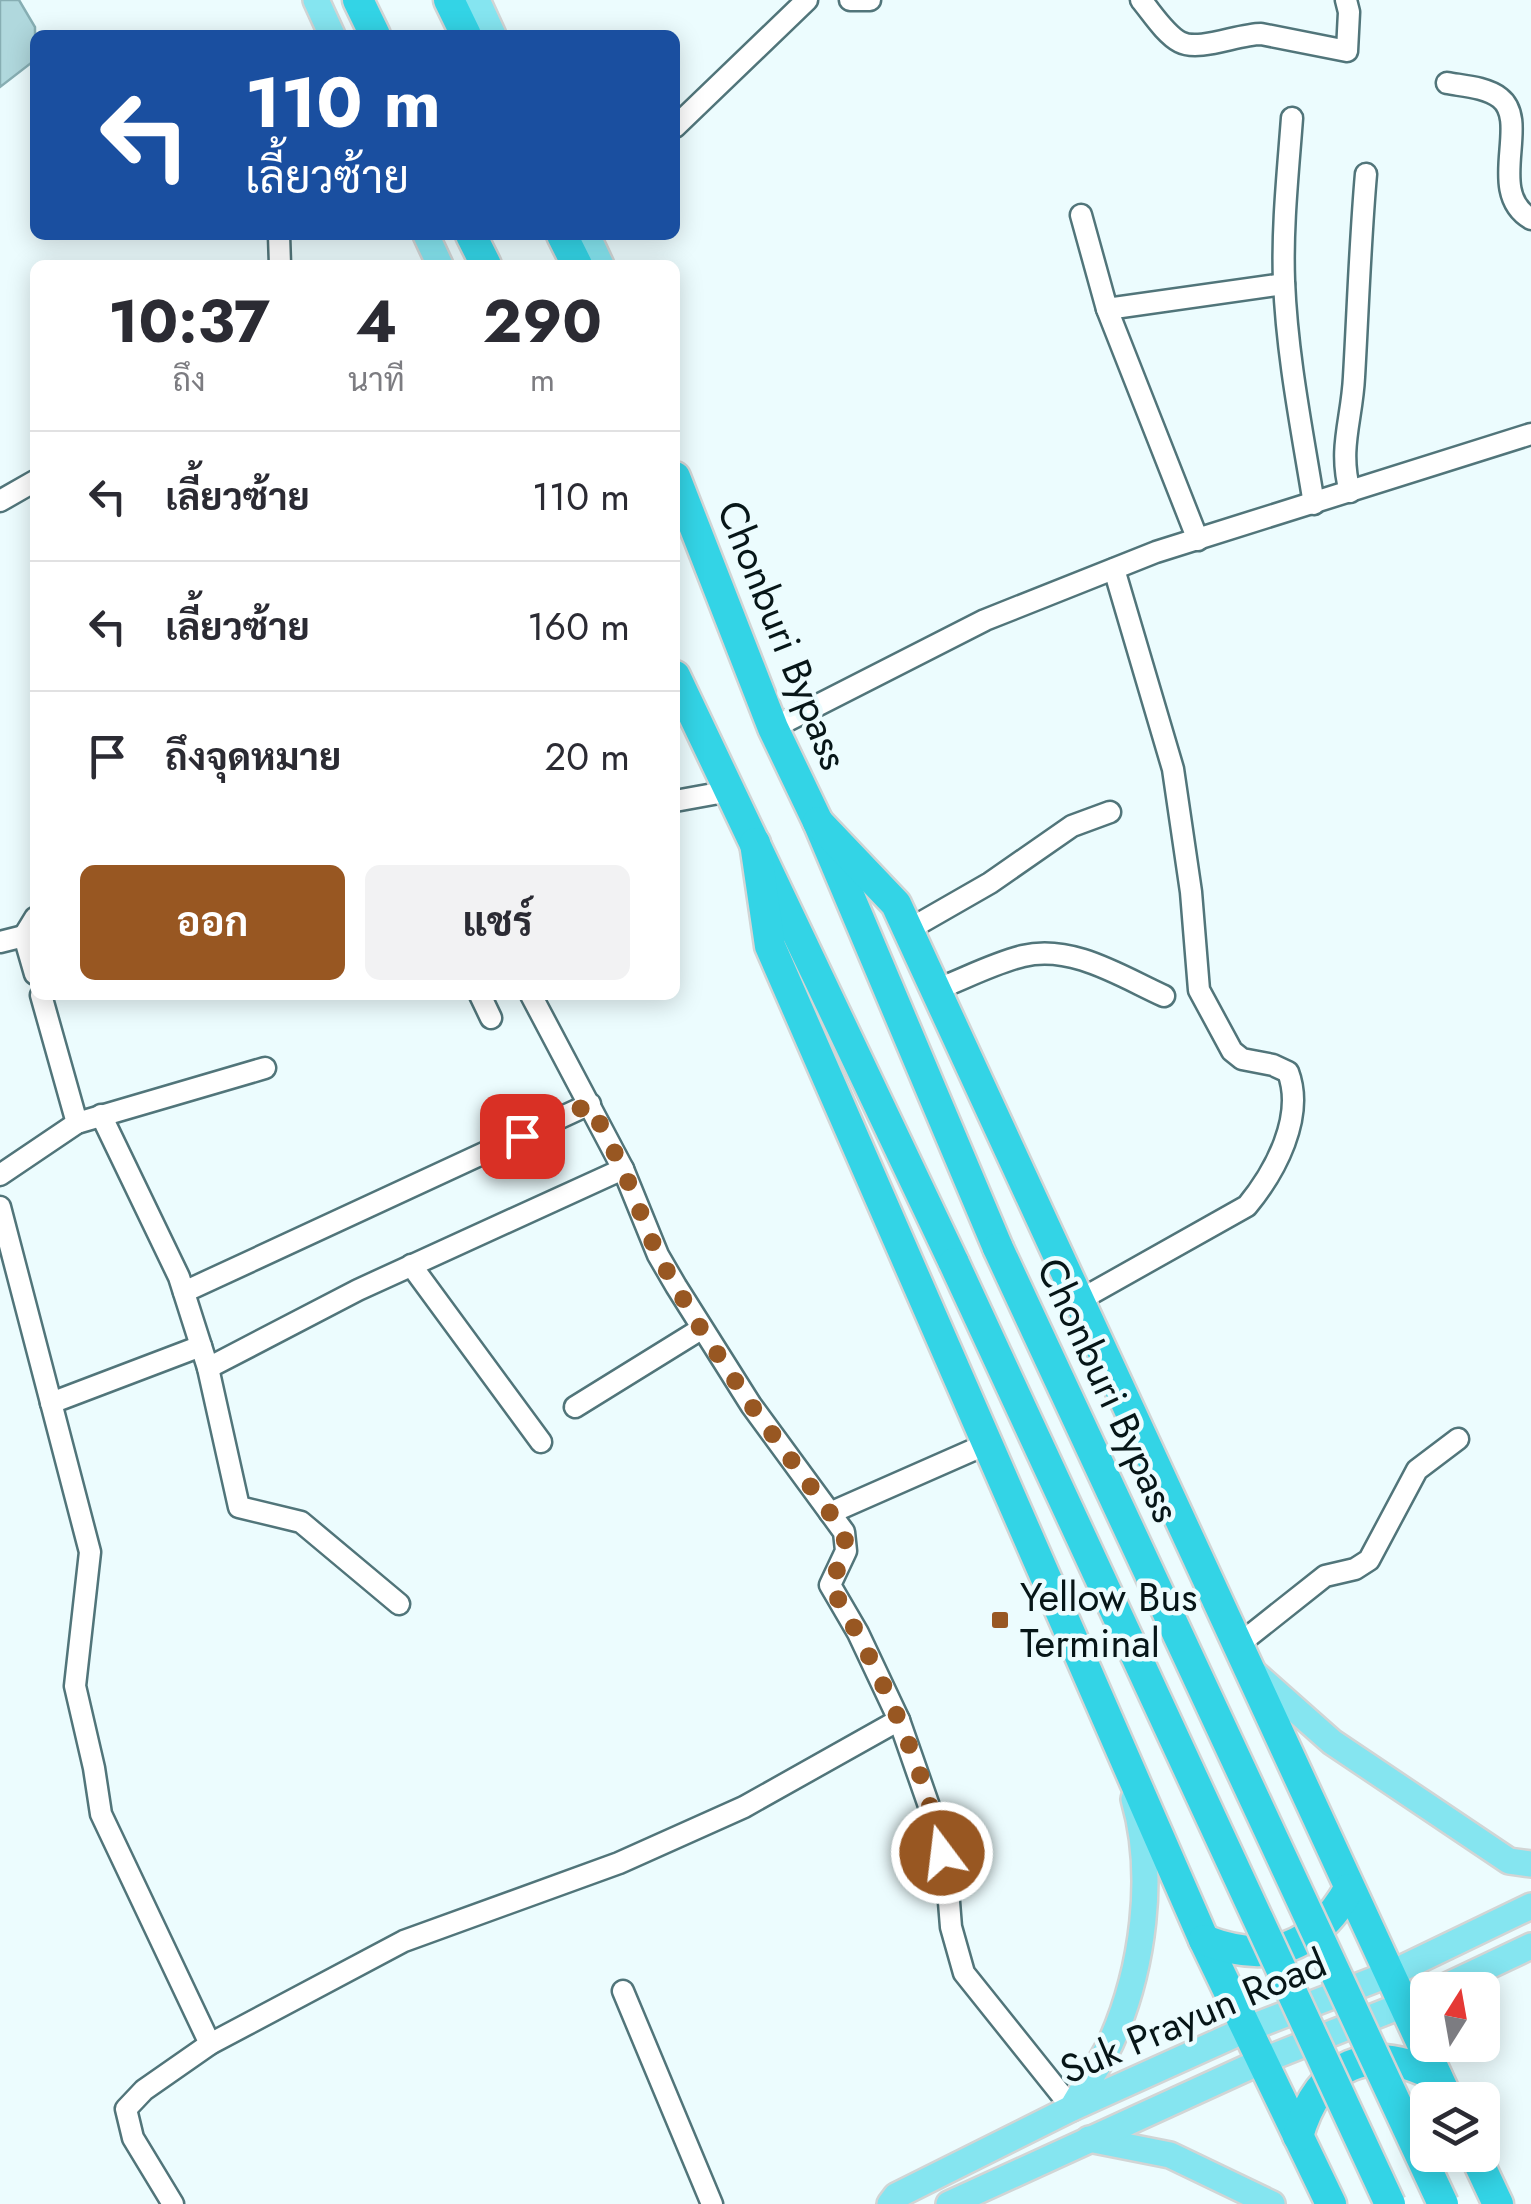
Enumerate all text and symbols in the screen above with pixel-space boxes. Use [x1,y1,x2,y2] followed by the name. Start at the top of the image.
[245,52,441,153] text: 110 m
[80,70,210,200] icon: left
[245,145,409,210] text: เลี้ยวซ้าย
[108,278,270,365] text: 10:37
[355,278,397,365] text: 4
[483,278,602,365] text: 290
[172,357,206,403] text: ถึง
[348,357,405,403] text: นาที
[530,357,555,403] text: m
[80,469,135,524] icon: left
[165,469,310,524] text: เลี้ยวซ้าย
[532,469,630,524] text: 110 m
[703,492,863,778] street label: Chonburi Bypass
[80,599,135,654] icon: left
[165,599,310,654] text: เลี้ยวซ้าย
[527,599,630,654] text: 160 m
[80,729,135,784] icon: arrive
[165,729,341,784] text: ถึงจุดหมาย
[545,729,630,784] text: 20 m
[80,865,345,980] button: ออก
[365,865,630,980] button: แชร์
[480,1094,565,1179] pin
[495,1109,550,1164] icon: arrive
[1022,1248,1196,1532] street label: Chonburi Bypass
[1020,1568,1197,1672] place label: Yellow Bus Terminal
[989,1609,1011,1631] marker: Yellow Bus Terminal
[890,1801,994,1905] position arrow
[1051,1934,1335,2098] street label: Suk Prayun Road
[1410,1972,1500,2062] north arrow
[1410,1972,1500,2172] map controls
[1410,2082,1500,2172] button: layers

